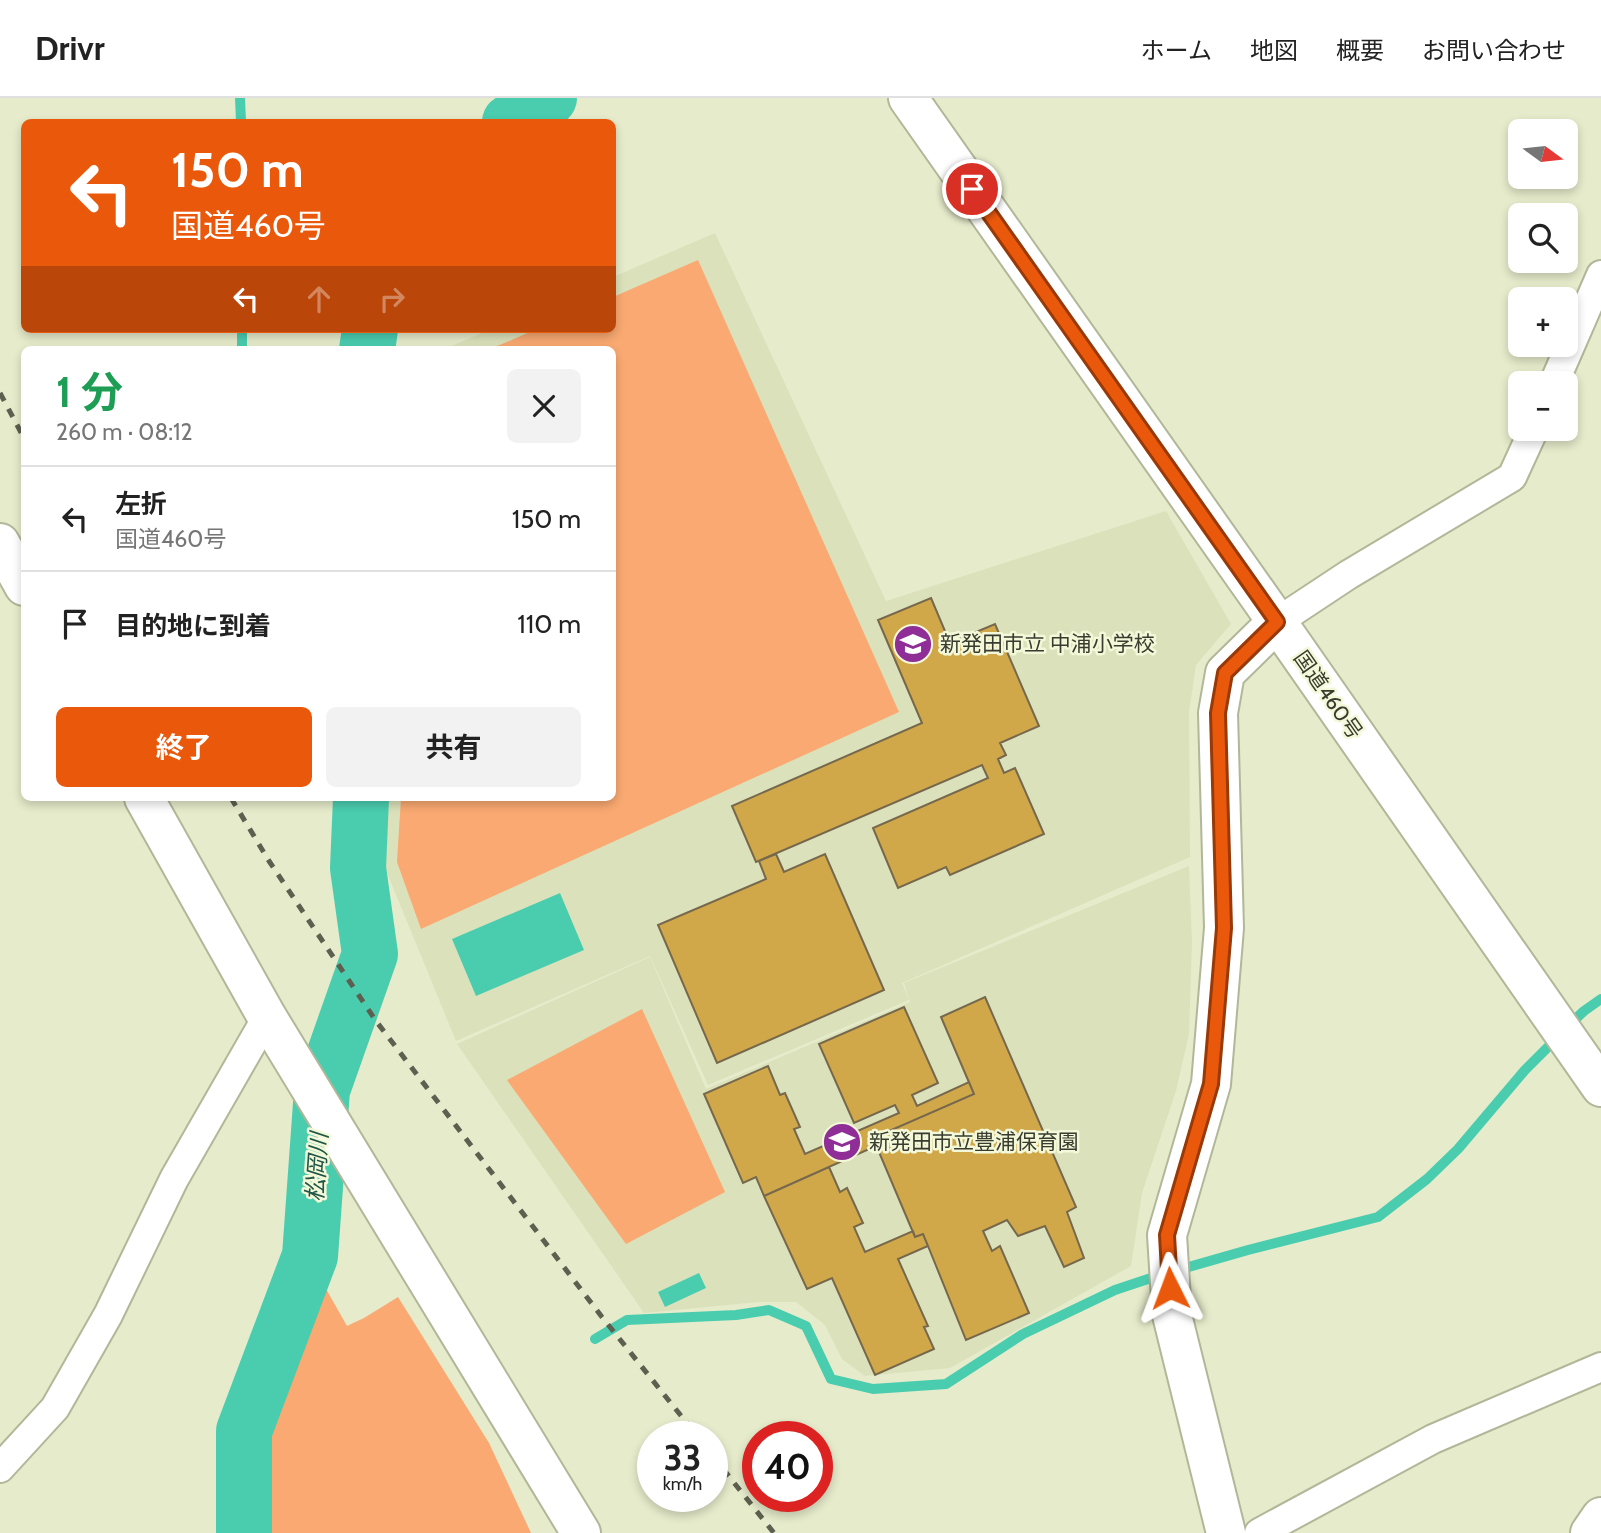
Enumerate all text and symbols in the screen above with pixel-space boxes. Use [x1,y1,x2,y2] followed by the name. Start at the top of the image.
[35,28,105,68] text: Drivr
[1141,36,1212,65] text: ホーム
[1250,36,1298,65] text: 地図
[1336,36,1384,65] text: 概要
[1422,36,1566,65] text: お問い合わせ
[1508,119,1578,189] north arrow
[1508,119,1578,441] map controls
[171,140,304,199] text: 150 m
[56,147,147,238] icon: left
[942,159,1002,219] pin
[953,170,991,208] icon: arrive
[1508,203,1578,273] button: search
[171,206,326,245] text: 国道460号
[227,280,265,318] icon: left
[300,280,338,318] icon: ahead
[373,280,411,318] icon: right
[1508,287,1578,357] button: +
[56,366,123,418] text: 1 分
[507,369,581,443] button: close
[1508,371,1578,441] button: −
[56,418,193,446] text: 260 m · 08:12
[115,488,167,520] text: 左折
[56,500,94,538] icon: left
[512,503,581,535] text: 150 m
[115,525,226,553] text: 国道460号
[56,605,94,643] icon: arrive
[517,608,581,640] text: 110 m
[115,610,271,642] text: 目的地に到着
[892,623,934,665] school or university icon: 新発田市立 中浦小学校
[940,631,1155,656] place label: 新発田市立 中浦小学校
[1289,646,1368,744] street label: 国道460号
[56,707,312,787] button: 終了
[326,707,581,787] button: 共有
[821,1121,863,1163] school or university icon: 新発田市立豊浦保育園
[301,1129,334,1202] water label: 松岡川
[869,1129,1079,1154] place label: 新発田市立豊浦保育園
[1133,1251,1207,1325] position arrow
[742,1421,833,1512] speed limit sign: 40
[664,1436,701,1479] text: 33
[663,1473,702,1495] text: km/h

